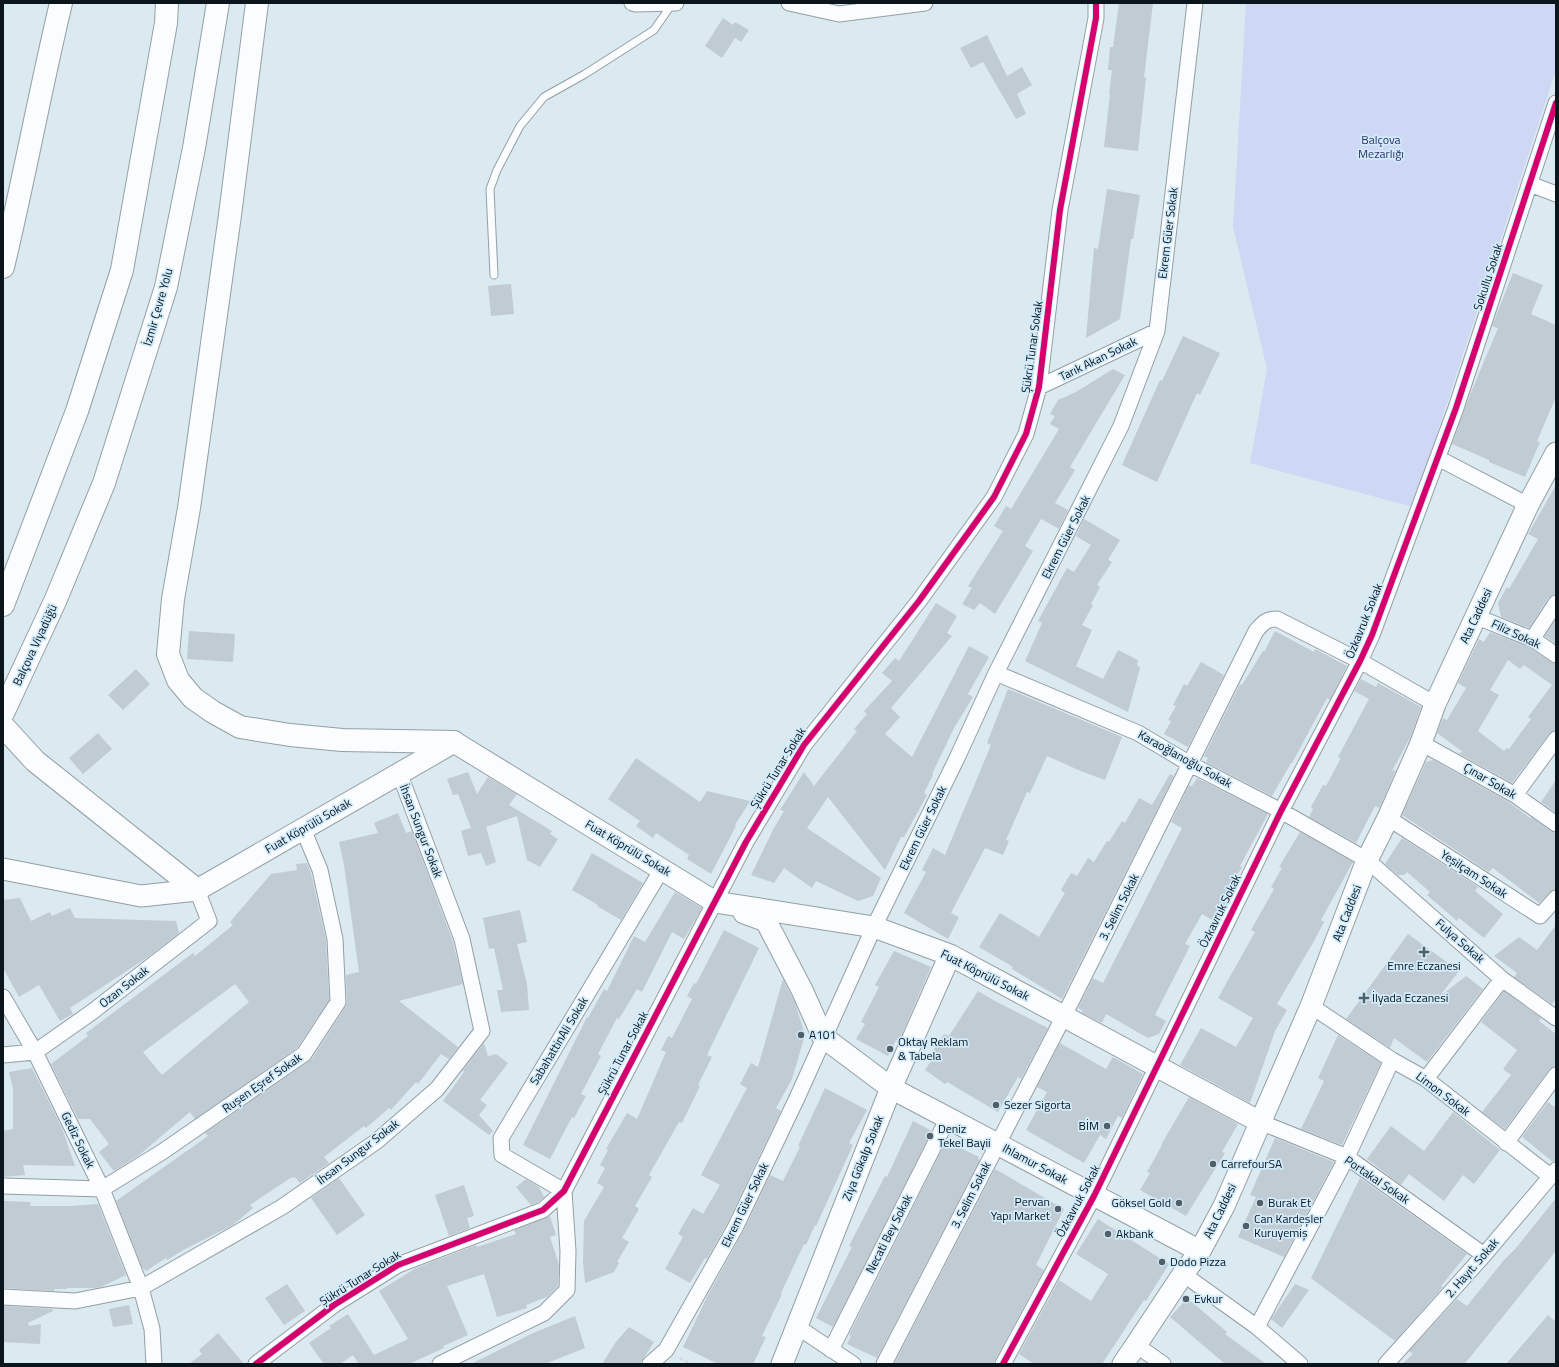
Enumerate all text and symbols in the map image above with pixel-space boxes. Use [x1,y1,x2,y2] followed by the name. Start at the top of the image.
[1358,130,1404,163] park label: Balçova Mezarlığı
[1152,186,1183,280] street label: Ekrem Güer Sokak
[1468,240,1507,313] street label: Sokullu Sokak
[137,266,178,348] street label: İzmir Çevre Yolu
[1016,299,1047,394] street label: Şükrü Tunar Sokak
[1056,331,1140,386] street label: Tarık Akan Sokak
[1036,491,1095,582] street label: Ekrem Güer Sokak
[1340,580,1387,661] street label: Özkavruk Sokak
[1454,585,1497,647] street label: Ata Caddesi
[7,601,62,689] street label: Balçova Viyadüğü
[1488,614,1544,653] street label: Filiz Sokak
[745,723,810,812] street label: Şükrü Tunar Sokak
[1135,725,1236,793] street label: Karaoğlanoğlu Sokak
[1460,758,1521,804] street label: Çınar Sokak
[395,781,448,881] street label: İhsan Sungur Sokak
[894,782,951,873] street label: Ekrem Güer Sokak
[261,793,355,858] street label: Fuat Köprülü Sokak
[582,814,675,881] street label: Fuat Köprülü Sokak
[1437,845,1512,903] street label: Yeşilçam Sokak
[1094,870,1144,944] street label: 3. Selim Sokak
[1193,870,1246,951] street label: Özkavruk Sokak
[1327,882,1366,944] street label: Ata Caddesi
[1431,914,1489,968] street label: Fulya Sokak
[938,944,1033,1005] street label: Fuat Köprülü Sokak
[1419,947,1429,957] marker: Emre Eczanesi
[1387,956,1461,975] place label: Emre Eczanesi
[95,961,153,1012] street label: Ozan Sokak
[1372,988,1448,1007] place label: İlyada Eczanesi
[525,993,593,1089] street label: SabahattinAli Sokak
[1359,993,1369,1003] marker: İlyada Eczanesi
[592,1007,653,1098] street label: Şükrü Tunar Sokak
[809,1025,836,1044] place label: A101
[796,1030,806,1040] marker: A101
[898,1032,968,1065] place label: Oktay Reklam & Tabela
[885,1044,895,1054] marker: Oktay Reklam & Tabela
[218,1048,306,1117] street label: Ruşen Eşref Sokak
[1412,1067,1475,1121] street label: Limon Sokak
[1004,1095,1071,1114] place label: Sezer Sigorta
[991,1100,1001,1110] marker: Sezer Sigorta
[57,1108,100,1172] street label: Gediz Sokak
[837,1112,888,1204] street label: Ziya Gökalp Sokak
[312,1114,403,1189] street label: İhsan Sungur Sokak
[1079,1116,1099,1135] place label: BİM
[938,1119,991,1152] place label: Deniz Tekel Bayii
[1102,1121,1112,1131] marker: BİM
[925,1131,935,1141] marker: Deniz Tekel Bayii
[999,1138,1072,1189] street label: Ihlamur Sokak
[1341,1151,1414,1209] street label: Portakal Sokak
[1221,1154,1282,1173] place label: CarrefourSA
[946,1158,996,1232] street label: 3. Selim Sokak
[716,1159,773,1250] street label: Ekrem Güer Sokak
[1208,1159,1218,1169] marker: CarrefourSA
[1050,1161,1105,1241] street label: Özkavruk Sokak
[1198,1180,1241,1242] street label: Ata Caddesi
[860,1191,917,1277] street label: Necati Bey Sokak
[991,1192,1051,1225] place label: Pervan Yapı Market
[1112,1193,1171,1212] place label: Göksel Gold
[1268,1193,1312,1212] place label: Burak Et
[1174,1198,1184,1208] marker: Göksel Gold
[1255,1198,1265,1208] marker: Burak Et
[1053,1204,1063,1214] marker: Pervan Yapı Market
[1254,1209,1323,1242] place label: Can Kardeşler Kuruyemiş
[1241,1221,1251,1231] marker: Can Kardeşler Kuruyemiş
[1116,1224,1154,1243] place label: Akbank
[1103,1229,1113,1239] marker: Akbank
[1440,1233,1503,1302] street label: 2. Hayıt. Sokak
[315,1245,404,1310] street label: Şükrü Tunar Sokak
[1170,1252,1226,1271] place label: Dodo Pizza
[1157,1257,1167,1267] marker: Dodo Pizza
[1194,1289,1223,1308] place label: Evkur
[1181,1294,1191,1304] marker: Evkur

